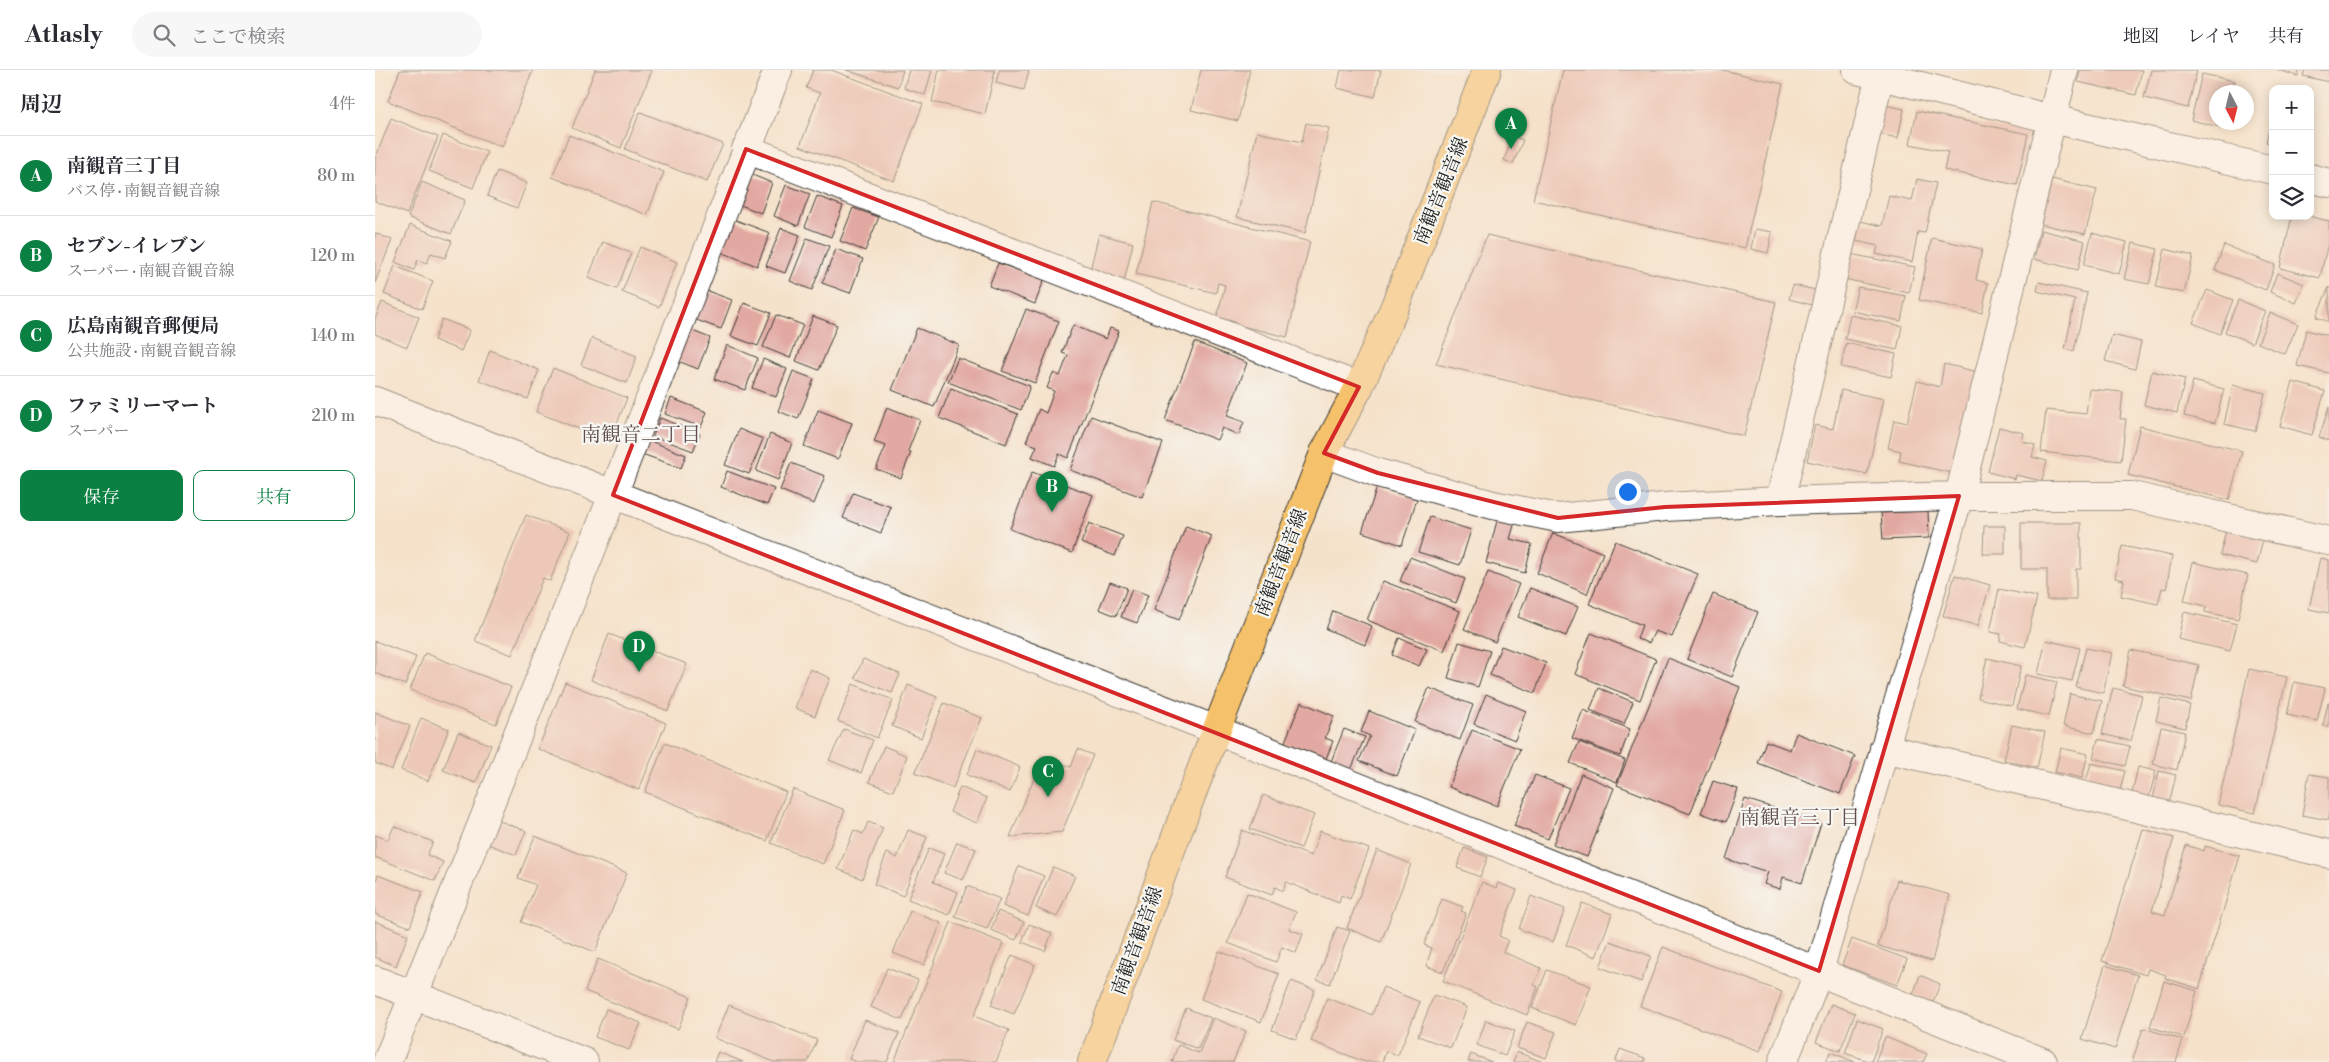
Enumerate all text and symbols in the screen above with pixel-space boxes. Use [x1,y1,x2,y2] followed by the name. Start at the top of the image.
[132,12,482,57] search box
[25,20,102,50] text: Atlasly
[150,21,178,49] icon: search
[190,25,285,49] text: ここで検索
[2123,25,2159,48] text: 地図
[2187,25,2240,48] text: レイヤ
[2268,25,2304,48] text: 共有
[2209,85,2254,130] north arrow
[2269,85,2314,220] map controls
[2269,85,2314,130] button: +
[20,92,62,118] text: 周辺
[329,94,355,114] text: 4件
[1495,108,1527,149] pin: A
[2269,130,2314,175] button: −
[1409,134,1473,248] street label: 南観音観音線
[67,154,181,178] text: 南観音三丁目
[30,166,42,186] text: A
[317,166,355,186] text: 80 m
[2269,175,2314,220] button: layers
[67,181,220,201] text: バス停 · 南観音観音線
[67,234,206,258] text: セブン-イレブン
[30,246,42,266] text: B
[311,246,355,266] text: 120 m
[67,261,235,281] text: スーパー · 南観音観音線
[67,314,219,338] text: 広島南観音郵便局
[30,326,42,346] text: C
[311,326,355,346] text: 140 m
[67,341,236,361] text: 公共施設 · 南観音観音線
[67,394,219,418] text: ファミリーマート
[30,406,42,426] text: D
[311,406,355,426] text: 210 m
[67,421,129,441] text: スーパー
[581,423,701,448] district label: 南観音二丁目
[20,470,183,521] button: 保存
[193,470,355,521] button: 共有
[1036,471,1068,512] pin: B
[1615,479,1641,505] your location
[1249,505,1313,621] street label: 南観音観音線
[623,631,655,672] pin: D
[1032,756,1064,797] pin: C
[1740,806,1860,831] district label: 南観音三丁目
[1106,883,1168,999] street label: 南観音観音線

